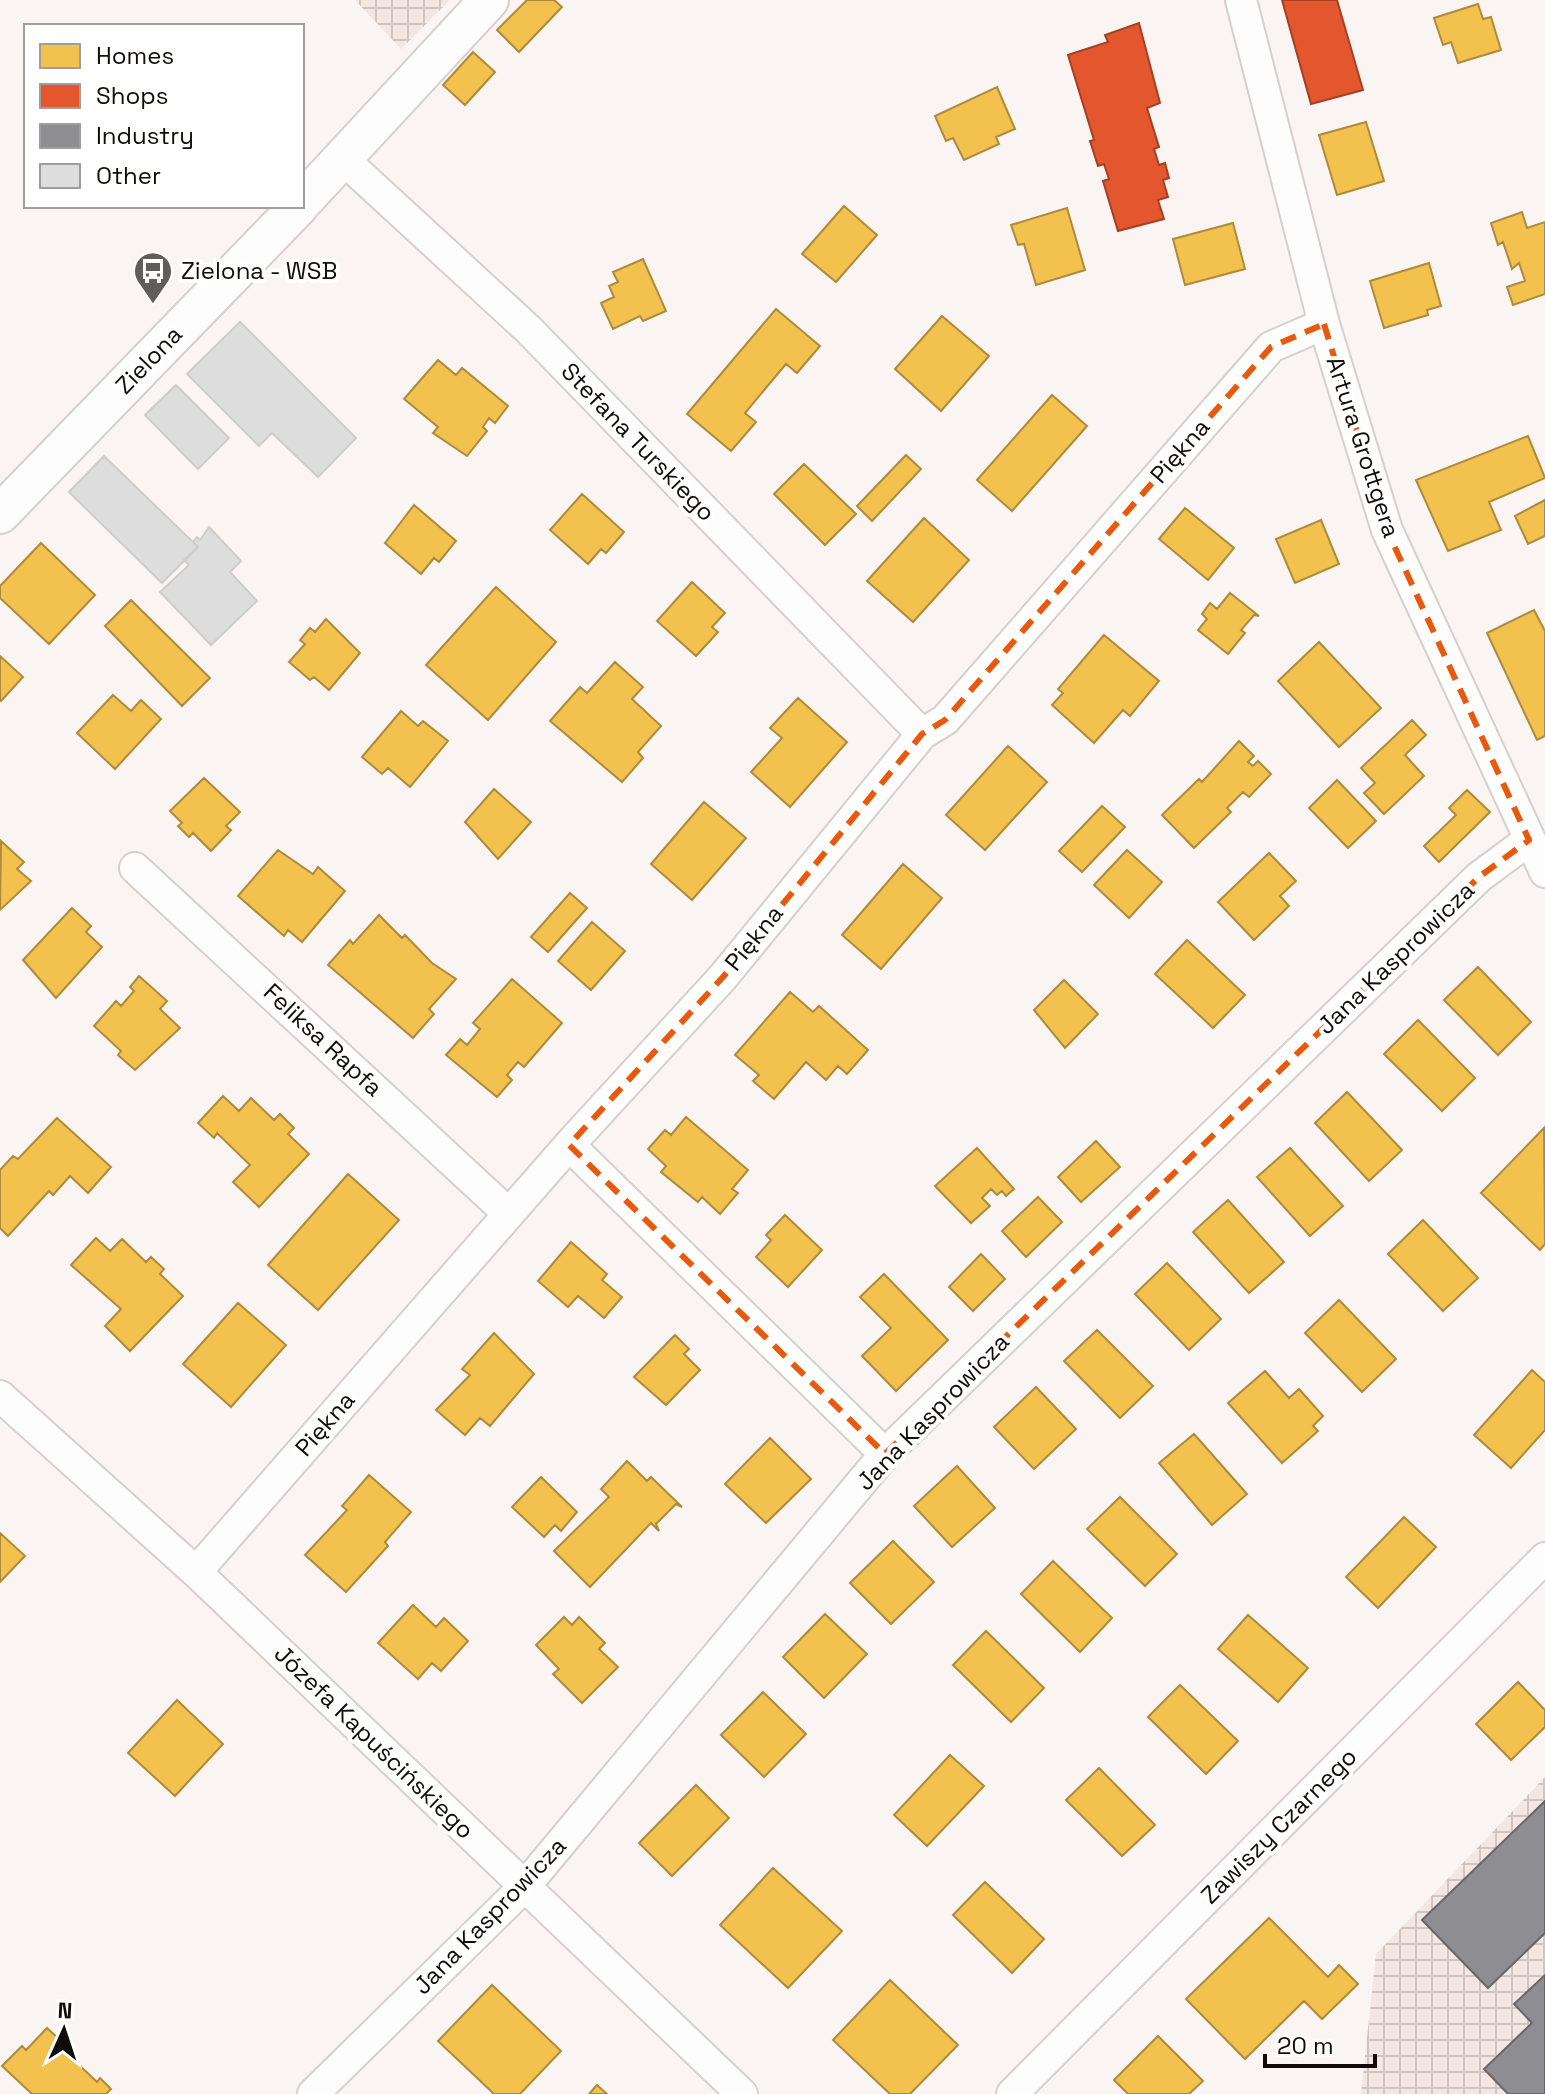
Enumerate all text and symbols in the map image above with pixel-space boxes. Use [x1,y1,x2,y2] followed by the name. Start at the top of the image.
[24,24,304,208] legend
[96,40,174,71] text: Homes
[96,80,168,111] text: Shops
[96,120,194,151] text: Industry
[96,160,161,191] text: Other
[132,250,174,305] bus stop icon: Zielona - WSB
[181,255,337,286] place label: Zielona - WSB
[109,319,189,400] street label: Zielona
[1320,352,1407,542] street label: Artura Grottgera
[555,356,722,528] street label: Stefana Turskiego
[1143,412,1216,489] street label: Piękna
[1310,874,1481,1041] street label: Jana Kasprowicza
[718,898,790,977] street label: Piękna
[257,976,390,1103] street label: Feliksa Rapfa
[850,1326,1016,1497] street label: Jana Kasprowicza
[288,1385,361,1462] street label: Piękna
[268,1638,481,1845] street label: Józefa Kapuścińskiego
[1194,1741,1363,1910] street label: Zawiszy Czarnego
[407,1830,573,2001] street label: Jana Kasprowicza
[24,1990,104,2070] north arrow
[57,1996,73,2024] text: N
[1265,2018,1375,2068] scale bar
[1277,2030,1334,2061] text: 20 m

